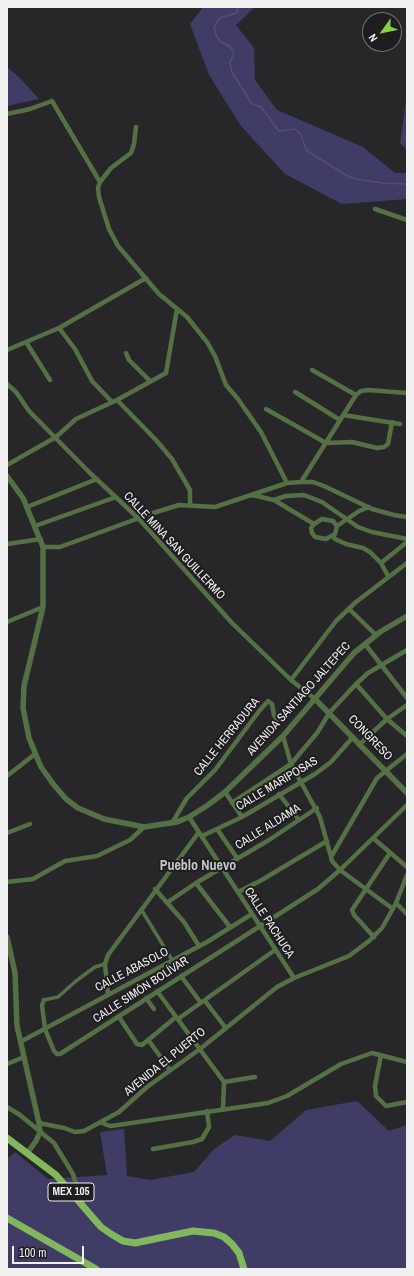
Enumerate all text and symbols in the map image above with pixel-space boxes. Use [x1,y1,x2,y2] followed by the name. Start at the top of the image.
[362,12,402,52] north arrow
[365,31,380,45] text: N
[120,489,228,603] street label: CALLE MINA SAN GUILLERMO
[244,639,354,759] street label: AVENIDA SANTIAGO JALTEPEC
[191,695,263,779] street label: CALLE HERRADURA
[345,712,395,764] street label: CONGRESO
[234,754,320,814] street label: CALLE MARIPOSAS
[233,801,303,853] street label: CALLE ALDAMA
[160,858,236,874] district label: Pueblo Nuevo
[241,885,297,961] street label: CALLE PACHUCA
[93,945,171,995] street label: CALLE ABASOLO
[91,954,191,1026] street label: CALLE SIMÓN BOLÍVAR
[121,1025,209,1099] street label: AVENIDA EL PUERTO
[48,1183,94,1201] road number: MEX 105
[14,1238,86,1264] scale bar
[19,1245,46,1261] text: 100 m

